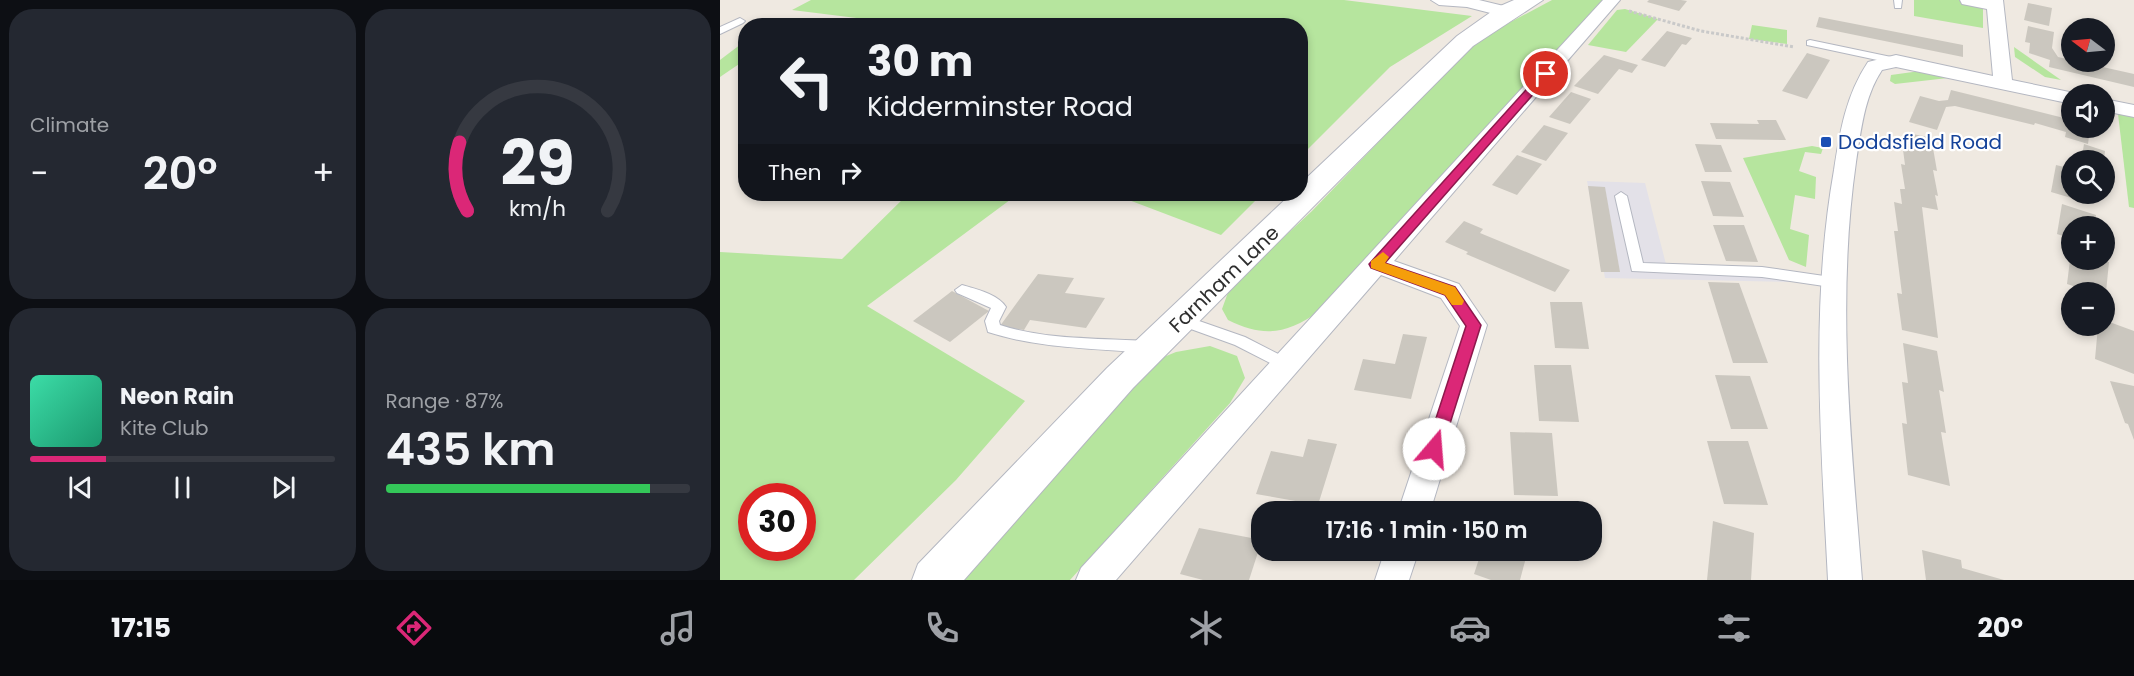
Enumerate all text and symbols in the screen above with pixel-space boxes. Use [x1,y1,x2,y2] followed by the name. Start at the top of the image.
[2061,18,2115,72] north arrow
[2061,18,2115,336] map controls
[867,32,973,91] text: 30 m
[768,42,846,120] icon: left
[1520,48,1571,99] pin
[1529,57,1562,90] icon: arrive
[2061,84,2115,138] button: sound
[867,88,1133,125] text: Kidderminster Road
[30,111,109,139] text: Climate
[501,119,575,207] text: 29
[1838,128,2002,156] place label: Doddsfield Road
[1819,135,1833,149] marker: Doddsfield Road
[143,142,218,205] text: 20°
[30,150,48,197] text: −
[312,150,335,197] text: +
[2061,150,2115,204] button: search
[834,156,867,189] icon: right
[768,157,822,188] text: Then
[509,193,566,224] text: km/h
[2061,216,2115,270] button: +
[1163,219,1285,339] street label: Farnham Lane
[2061,282,2115,336] button: −
[120,381,234,412] text: Neon Rain
[386,387,504,415] text: Range · 87%
[120,414,209,442] text: Kite Club
[1402,417,1466,481] position arrow
[386,418,555,481] text: 435 km
[64,471,97,504] icon: previous
[166,471,199,504] icon: pause
[267,471,300,504] icon: next
[738,483,816,561] speed limit sign: 30
[1325,515,1528,546] text: 17:16 · 1 min · 150 m
[393,607,435,649] icon: directions
[657,607,699,649] icon: music
[921,607,963,649] icon: phone
[1185,607,1227,649] icon: climate
[1449,607,1491,649] icon: car
[1713,607,1755,649] icon: filters
[111,609,171,646] text: 17:15
[1977,609,2023,646] text: 20°

